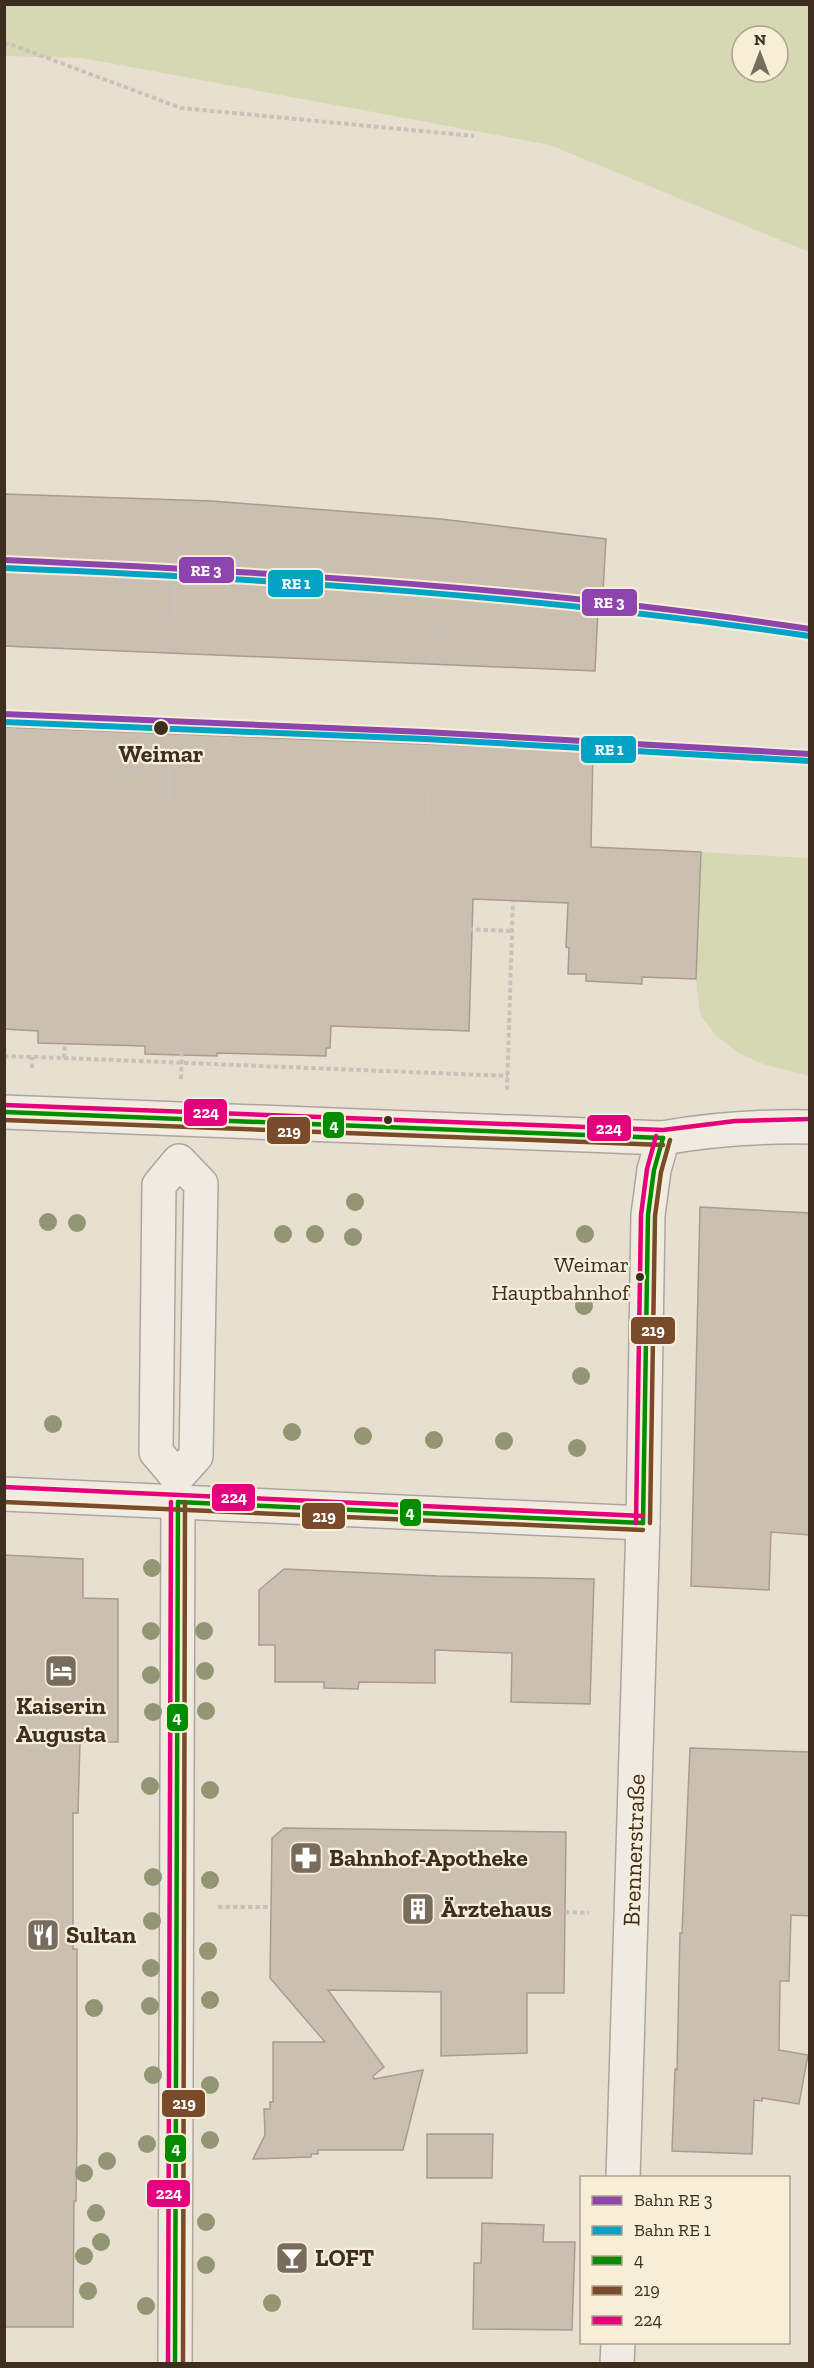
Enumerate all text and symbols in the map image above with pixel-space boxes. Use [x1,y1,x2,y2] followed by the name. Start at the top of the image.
[730,24,790,84] north arrow
[754,30,766,49] text: N
[178,556,235,584] line badge: RE 3
[190,561,222,580] text: RE 3
[267,569,324,598] line badge: RE 1
[281,574,311,593] text: RE 1
[581,588,638,617] line badge: RE 3
[593,593,625,612] text: RE 3
[152,719,170,737] marker: Weimar
[580,735,637,764] line badge: RE 1
[119,739,204,768] place label: Weimar
[594,740,624,759] text: RE 1
[183,1098,228,1127] line badge: 224
[193,1103,219,1122] text: 224
[322,1111,345,1139] line badge: 4
[382,1114,394,1126] unlabelled marker
[586,1114,632,1142] line badge: 224
[266,1116,311,1145] line badge: 219
[329,1116,339,1135] text: 4
[596,1119,622,1138] text: 224
[277,1122,301,1141] text: 219
[491,1251,631,1306] place label: Weimar Hauptbahnhof
[634,1271,646,1283] marker: Weimar Hauptbahnhof
[630,1316,676,1345] line badge: 219
[641,1321,665,1340] text: 219
[211,1483,256,1512] line badge: 224
[221,1488,247,1507] text: 224
[399,1498,422,1527] line badge: 4
[301,1502,346,1530] line badge: 219
[405,1503,415,1522] text: 4
[312,1507,336,1526] text: 219
[43,1653,79,1689] hotel icon: Kaiserin Augusta
[16,1691,106,1748] place label: Kaiserin Augusta
[166,1703,189,1732] line badge: 4
[172,1708,182,1727] text: 4
[616,1773,651,1927] street label: Brennerstraße
[288,1840,324,1876] pharmacy icon: Bahnhof-Apotheke
[329,1843,528,1872] place label: Bahnhof-Apotheke
[400,1891,436,1927] building icon: Ärztehaus
[441,1894,552,1923] place label: Ärztehaus
[25,1917,61,1953] restaurant icon: Sultan
[66,1920,136,1949] place label: Sultan
[161,2089,206,2118] line badge: 219
[172,2094,196,2113] text: 219
[164,2134,187,2163] line badge: 4
[171,2139,181,2158] text: 4
[580,2176,790,2344] legend
[146,2179,191,2208] line badge: 224
[156,2184,182,2203] text: 224
[634,2189,713,2211] text: Bahn RE 3
[634,2219,711,2241] text: Bahn RE 1
[274,2240,310,2276] bar icon: LOFT
[315,2243,375,2272] place label: LOFT
[634,2249,644,2271] text: 4
[634,2279,660,2301] text: 219
[634,2309,663,2331] text: 224

